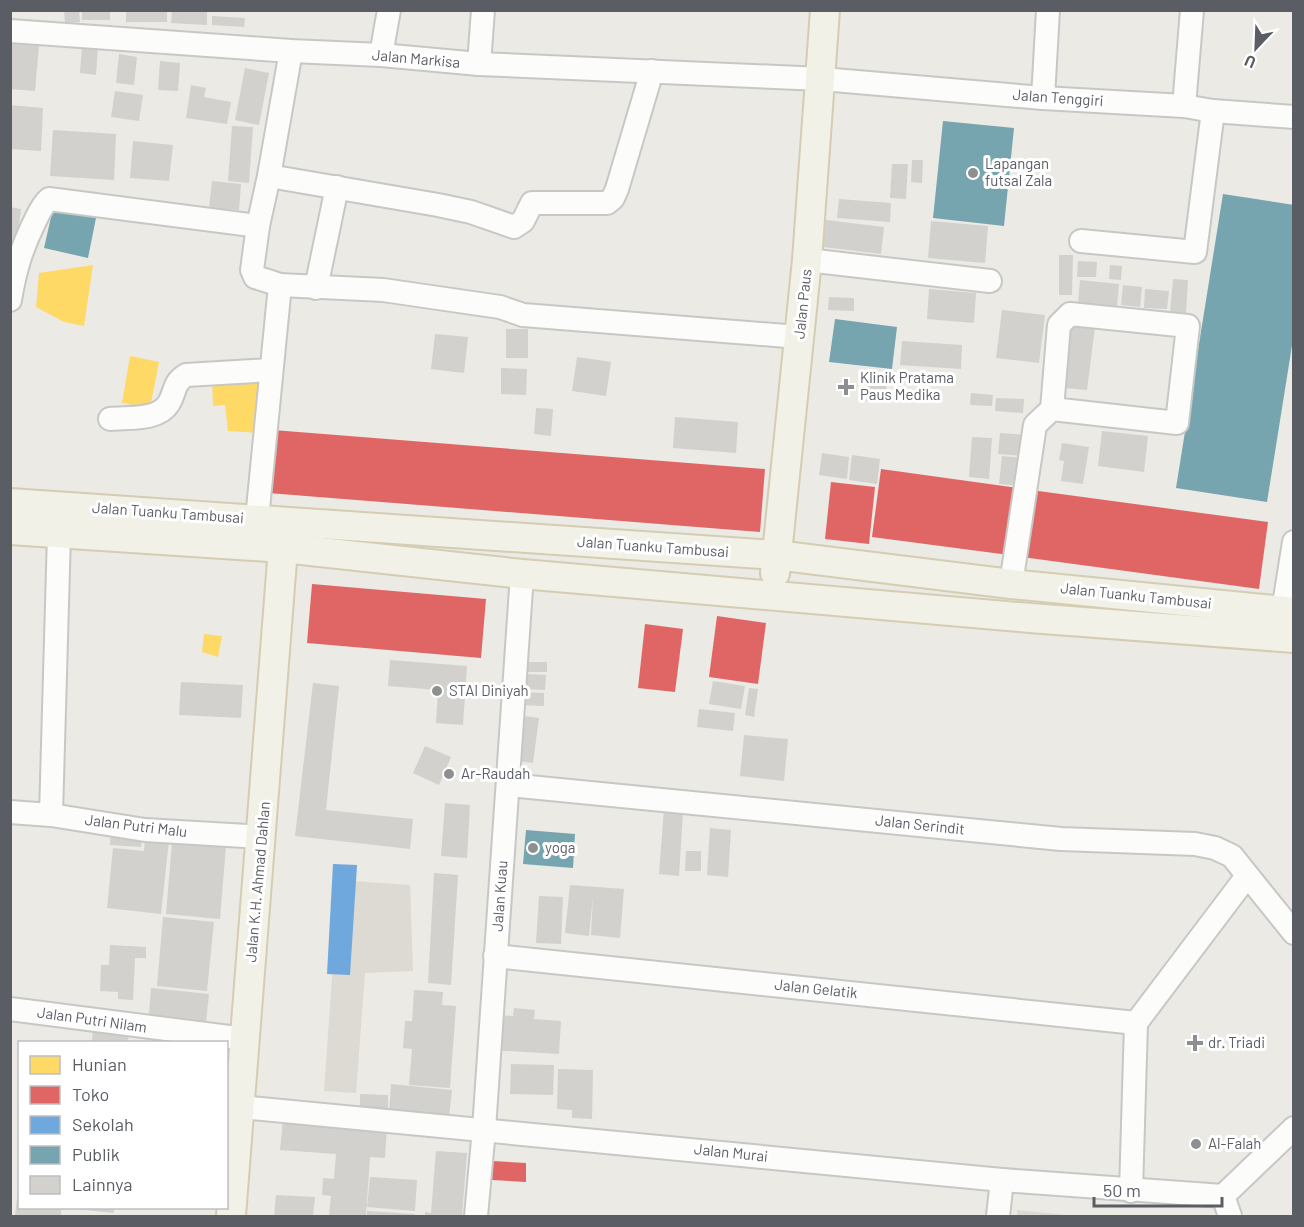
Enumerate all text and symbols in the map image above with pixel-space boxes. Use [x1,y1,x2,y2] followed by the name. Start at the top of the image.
[1226,18,1286,78] north arrow
[371,45,461,71] street label: Jalan Markisa
[1242,52,1258,73] text: U
[1012,85,1104,109] street label: Jalan Tenggiri
[985,154,1052,189] place label: Lapangan futsal Zala
[966,166,980,180] marker: Lapangan futsal Zala
[789,268,815,340] street label: Jalan Paus
[860,368,954,403] place label: Klinik Pratama Paus Medika
[837,378,855,396] marker: Klinik Pratama Paus Medika
[92,498,245,526] street label: Jalan Tuanku Tambusai
[577,532,730,560] street label: Jalan Tuanku Tambusai
[1060,578,1213,612] street label: Jalan Tuanku Tambusai
[449,681,529,699] place label: STAI Diniyah
[430,684,444,698] marker: STAI Diniyah
[461,764,530,782] place label: Ar-Raudah
[442,767,456,781] marker: Ar-Raudah
[241,801,273,963] street label: Jalan K.H. Ahmad Dahlan
[84,810,188,840] street label: Jalan Putri Malu
[874,810,966,838] street label: Jalan Serindit
[545,838,576,856] place label: yoga
[526,841,540,855] marker: yoga
[488,860,510,932] street label: Jalan Kuau
[774,975,859,1001] street label: Jalan Gelatik
[36,1002,148,1036] street label: Jalan Putri Nilam
[1208,1033,1265,1051] place label: dr. Triadi
[1186,1034,1204,1052] marker: dr. Triadi
[18,1041,228,1209] legend
[72,1053,127,1075] text: Hunian
[72,1083,109,1105] text: Toko
[72,1113,134,1135] text: Sekolah
[1208,1134,1261,1152] place label: Al-Falah
[1189,1137,1203,1151] marker: Al-Falah
[693,1139,769,1165] street label: Jalan Murai
[72,1143,120,1165] text: Publik
[1094,1170,1222,1208] scale bar
[72,1173,133,1195] text: Lainnya
[1103,1179,1141,1201] text: 50 m

